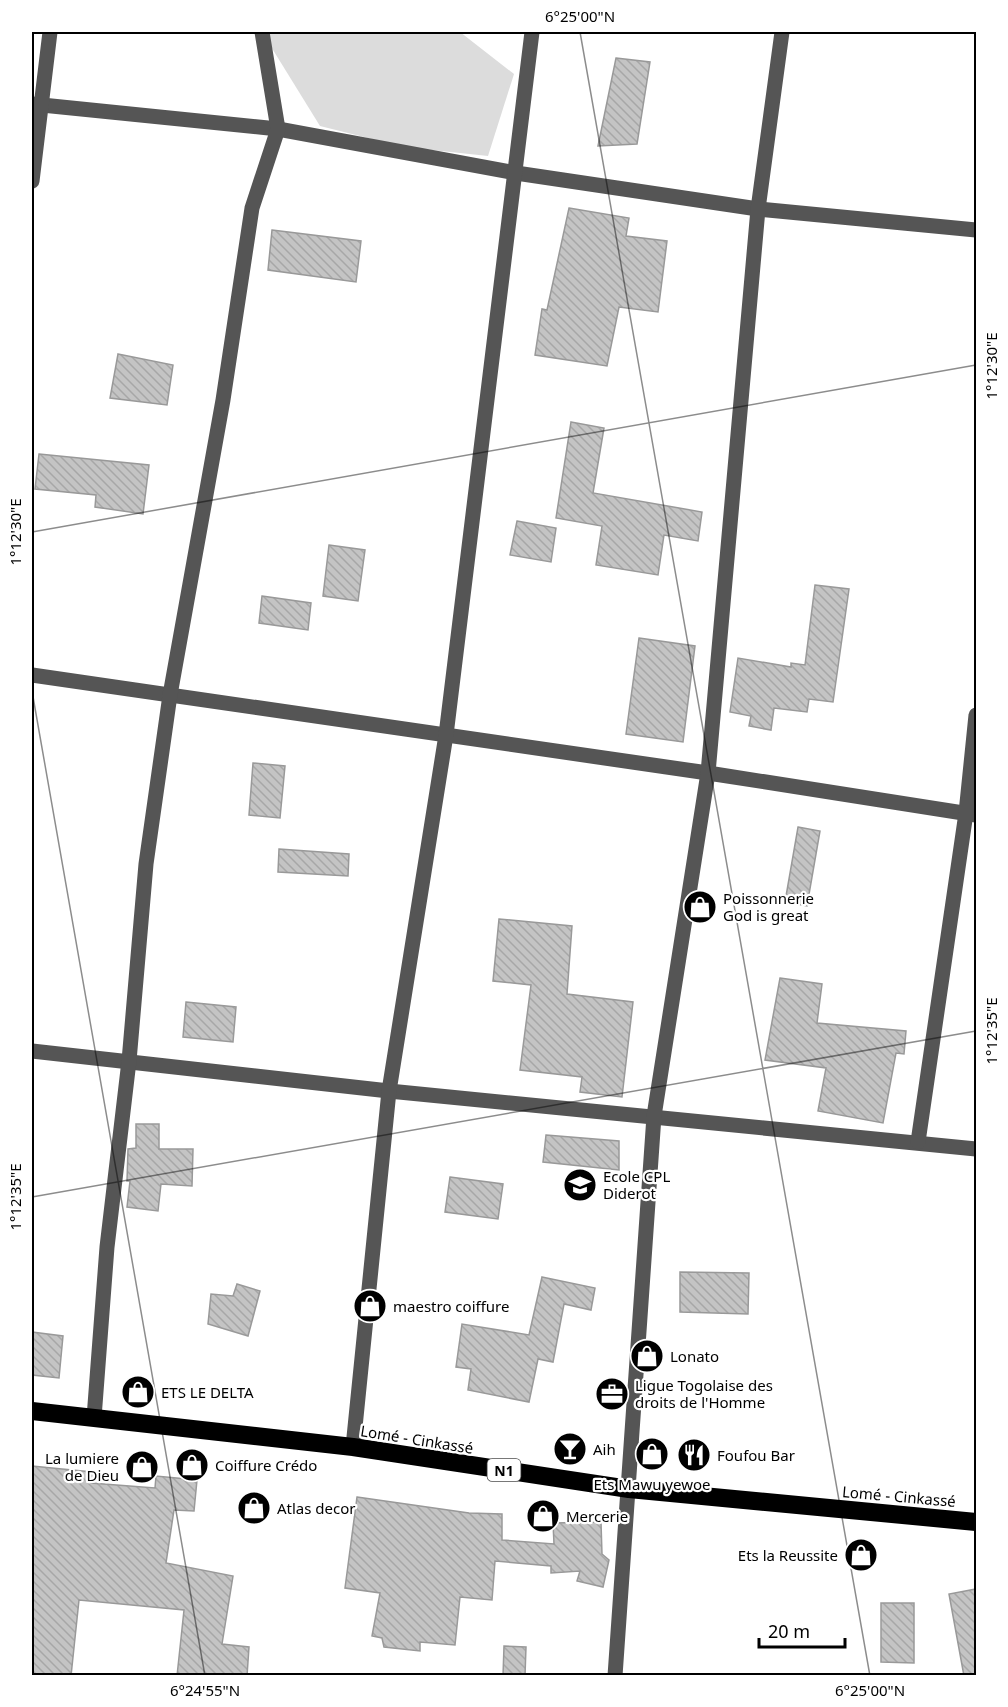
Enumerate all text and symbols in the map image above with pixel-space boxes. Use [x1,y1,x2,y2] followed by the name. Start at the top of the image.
[545,6,615,26] text: 6°25'00"N
[981,332,1001,400] text: 1°12'30"E
[5,498,25,566] text: 1°12'30"E
[723,888,814,925] place label: Poissonnerie God is great
[682,889,718,925] shop icon: Poissonnerie God is great
[981,997,1001,1065] text: 1°12'35"E
[5,1163,25,1231] text: 1°12'35"E
[603,1166,670,1203] place label: Ecole CPL Diderot
[562,1167,598,1203] school or university icon: Ecole CPL Diderot
[352,1288,388,1324] shop icon: maestro coiffure
[393,1296,509,1316] place label: maestro coiffure
[629,1338,665,1374] shop icon: Lonato
[670,1346,719,1366] place label: Lonato
[120,1374,156,1410] shop icon: ETS LE DELTA
[635,1375,773,1412] place label: Ligue Togolaise des droits de l'Homme
[594,1376,630,1412] office icon: Ligue Togolaise des droits de l'Homme
[161,1382,254,1402] place label: ETS LE DELTA
[359,1420,475,1458] street label: Lomé - Cinkassé
[552,1431,588,1467] bar icon: Aih
[634,1436,670,1472] shop icon: Ets Mawu yewoe
[676,1437,712,1473] restaurant icon: Foufou Bar
[593,1439,616,1459] place label: Aih
[717,1445,795,1465] place label: Foufou Bar
[174,1447,210,1483] shop icon: Coiffure Crédo
[45,1448,119,1485] place label: La lumiere de Dieu
[124,1449,160,1485] shop icon: La lumiere de Dieu
[215,1455,317,1475] place label: Coiffure Crédo
[488,1459,520,1481] road number: N1
[594,1474,710,1494] place label: Ets Mawu yewoe
[841,1481,957,1511] street label: Lomé - Cinkassé
[236,1490,272,1526] shop icon: Atlas decor
[277,1498,356,1518] place label: Atlas decor
[525,1498,561,1534] shop icon: Mercerie
[566,1506,628,1526] place label: Mercerie
[843,1537,879,1573] shop icon: Ets la Reussite
[738,1545,838,1565] place label: Ets la Reussite
[759,1611,844,1649] scale bar
[768,1619,810,1643] text: 20 m
[170,1680,240,1700] text: 6°24'55"N
[835,1680,905,1700] text: 6°25'00"N

